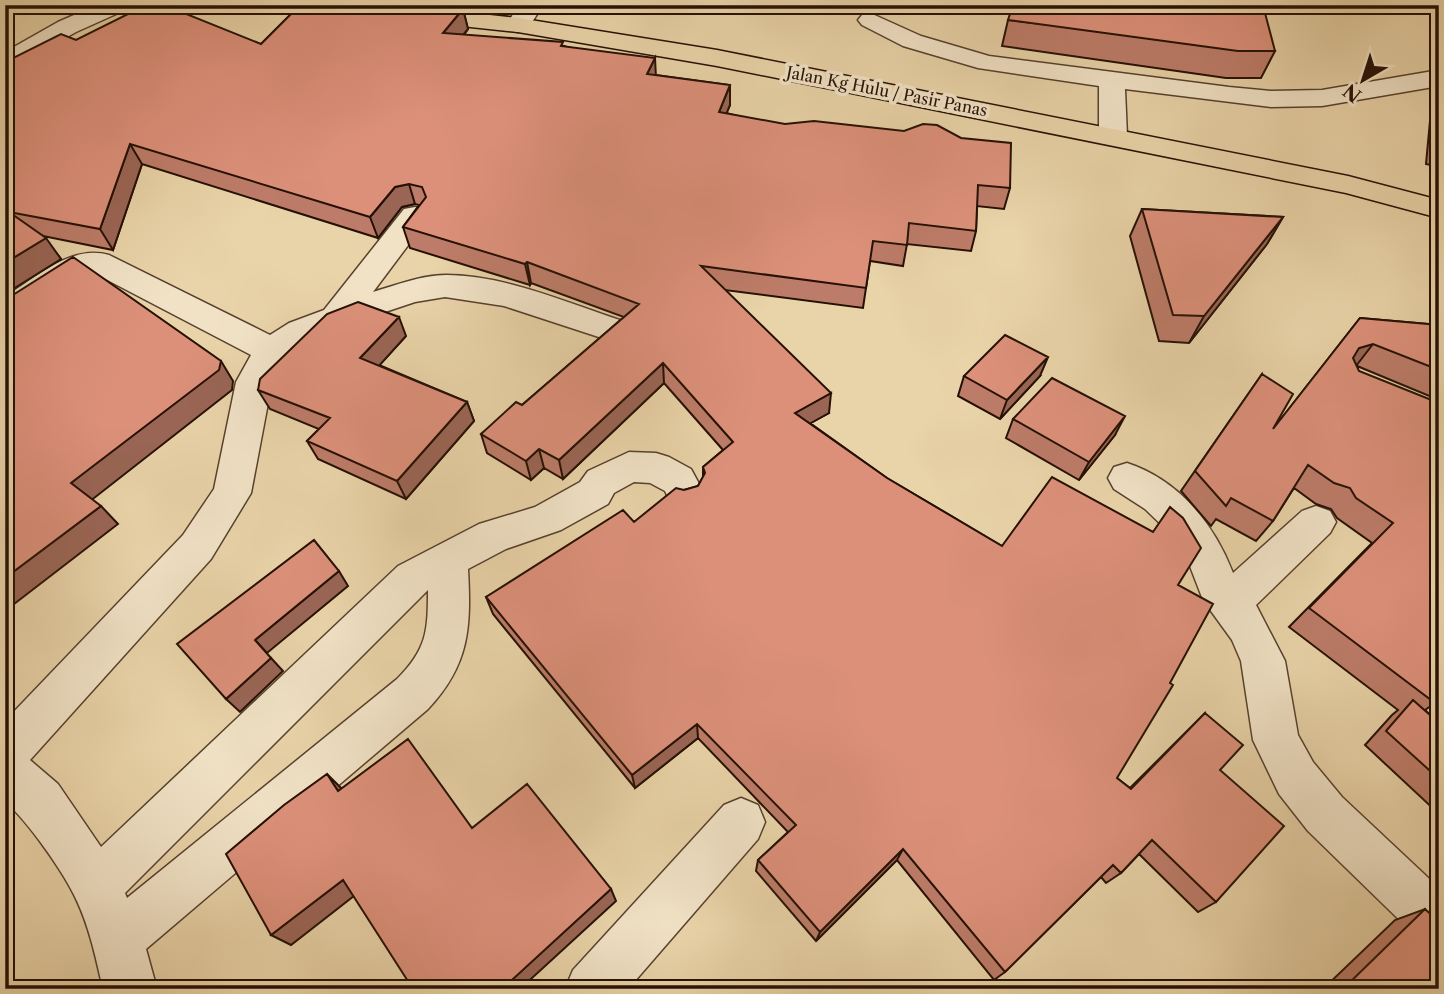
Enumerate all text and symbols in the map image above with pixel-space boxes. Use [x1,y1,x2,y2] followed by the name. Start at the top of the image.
[1328,46,1398,116] north arrow
[782,61,989,120] street label: Jalan Kg Hulu / Pasir Panas
[1339,79,1366,107] text: N

